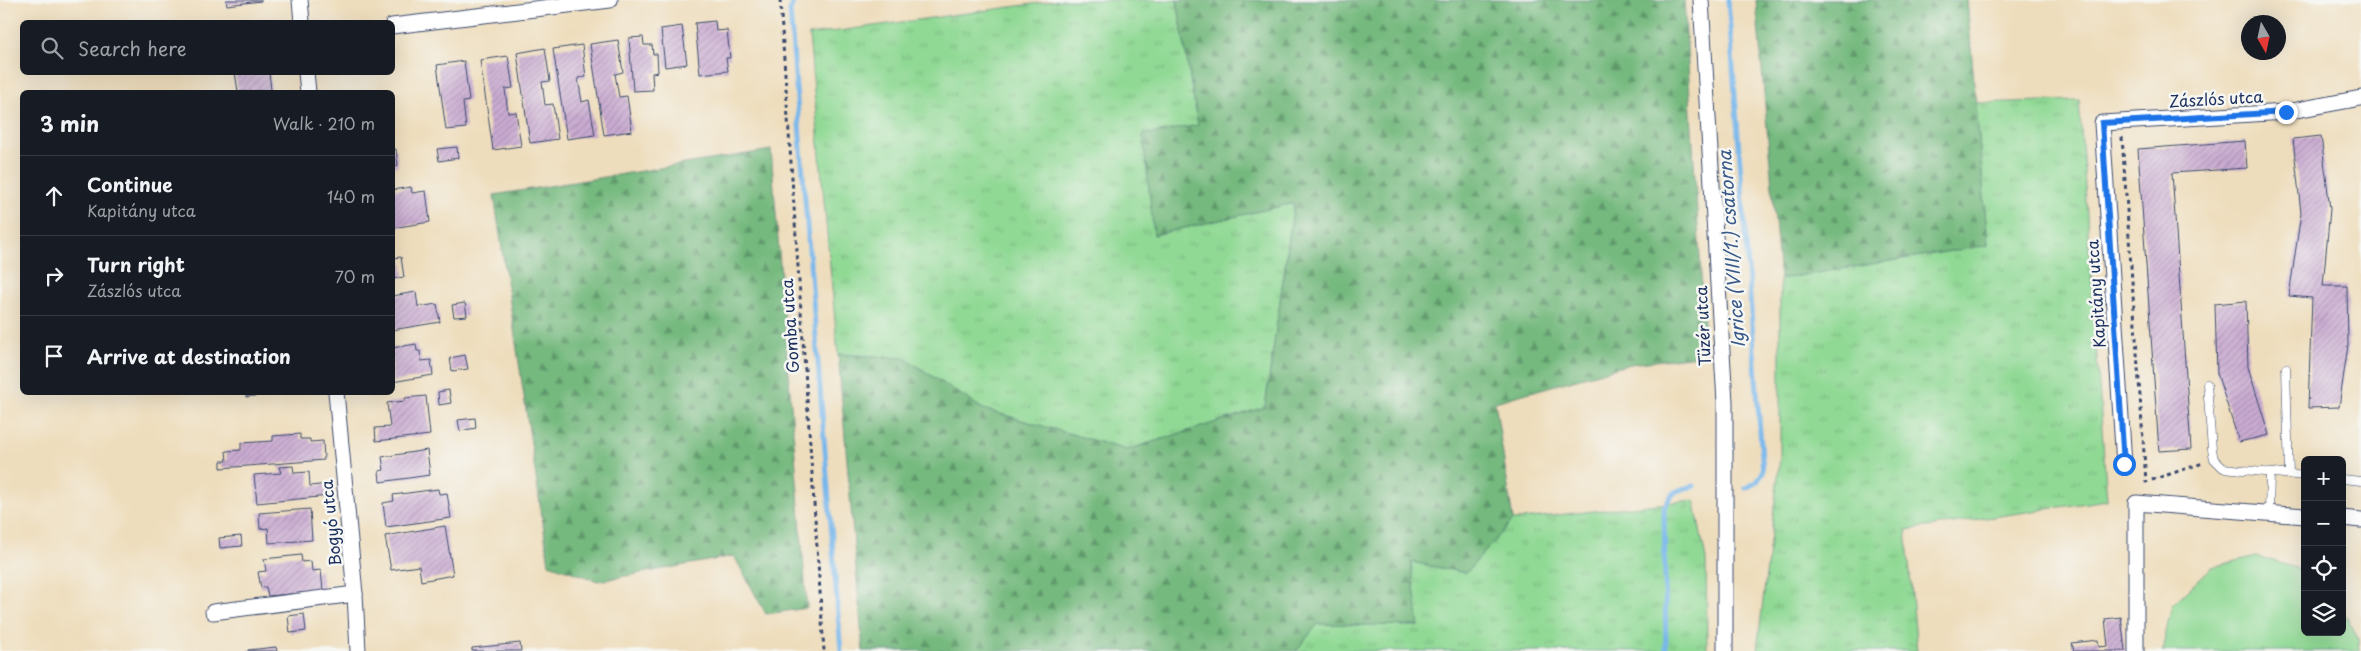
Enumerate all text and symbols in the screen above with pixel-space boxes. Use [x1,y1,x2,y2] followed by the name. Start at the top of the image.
[2241,15,2286,60] north arrow
[20,20,395,75] search box
[38,34,66,62] icon: search
[78,34,187,62] text: Search here
[2168,84,2264,112] street label: Zászlós utca
[2275,101,2298,124] route end
[40,107,99,139] text: 3 min
[273,111,375,135] text: Walk · 210 m
[1710,149,1751,349] water label: Igrice (VIII/1.) csatorna
[87,170,173,198] text: Continue
[40,182,68,210] icon: ahead
[327,184,375,208] text: 140 m
[87,198,196,222] text: Kapitány utca
[2079,239,2111,349] street label: Kapitány utca
[87,250,185,278] text: Turn right
[40,262,68,290] icon: right
[335,264,375,288] text: 70 m
[87,278,181,302] text: Zászlós utca
[774,278,804,374] street label: Gomba utca
[1688,285,1716,367] street label: Tüzér utca
[40,342,68,370] icon: arrive
[87,342,291,370] text: Arrive at destination
[2113,453,2136,476] route start
[2301,456,2346,636] map controls
[2301,456,2346,501] button: +
[314,479,346,567] street label: Bogyó utca
[2301,501,2346,546] button: −
[2301,546,2346,591] button: locate
[2301,591,2346,636] button: layers

